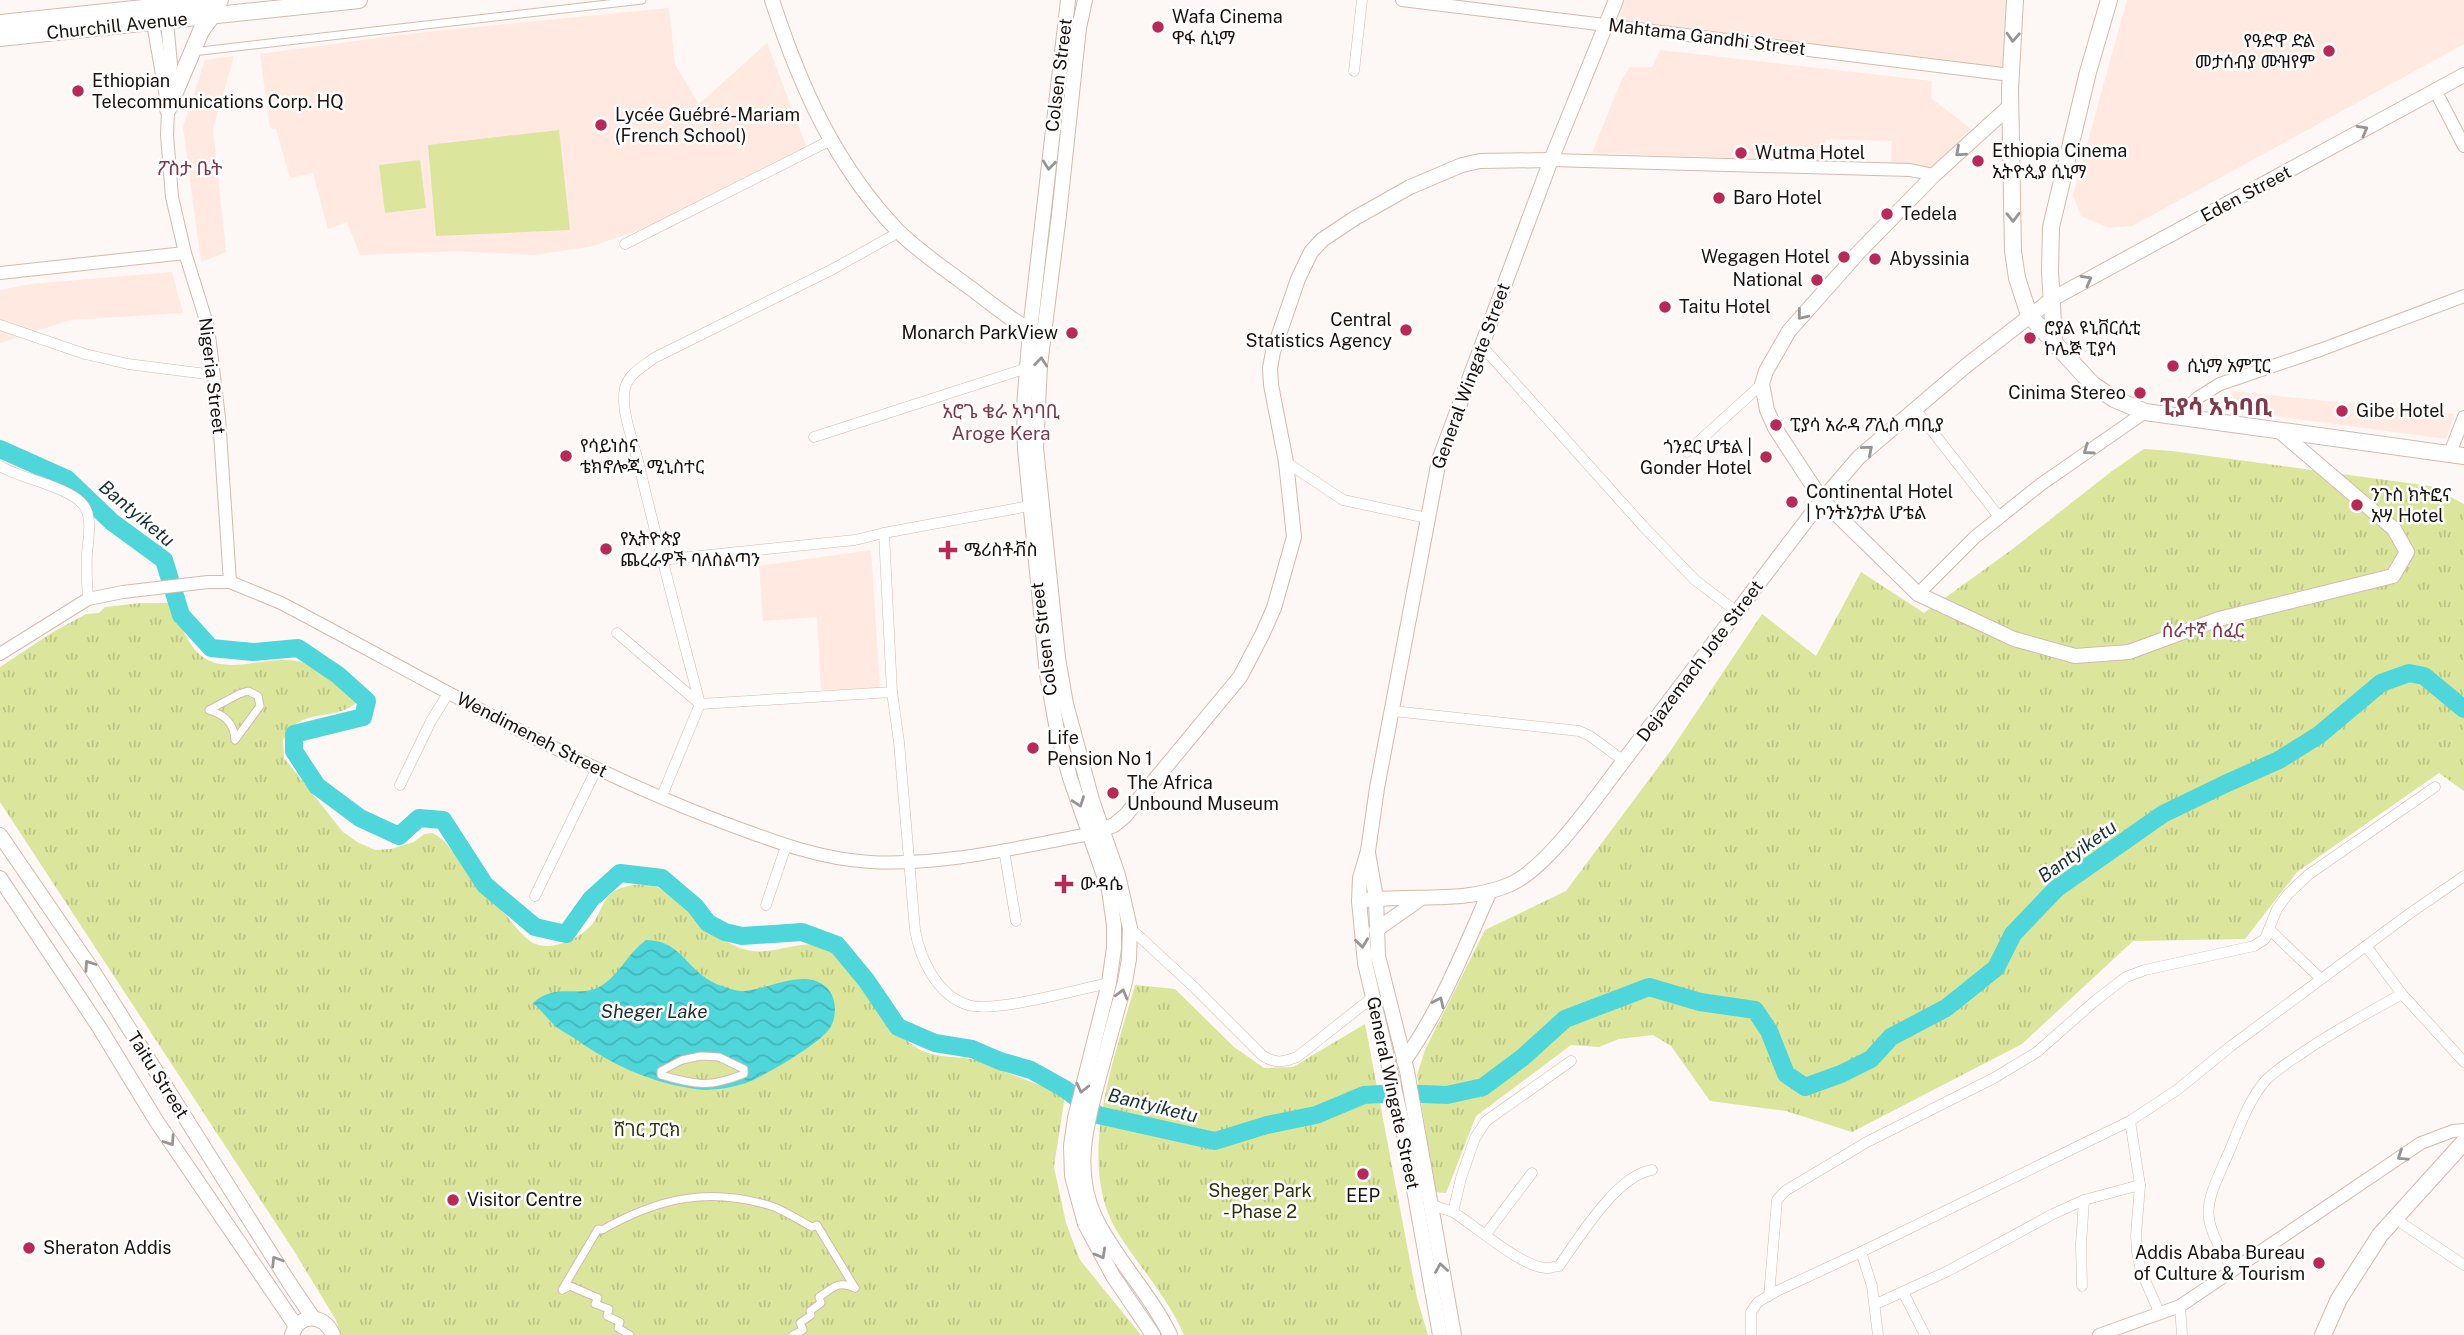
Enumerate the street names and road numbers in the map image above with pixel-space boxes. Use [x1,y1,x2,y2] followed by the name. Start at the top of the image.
[45,8,189,43] street label: Churchill Avenue
[1607,14,1807,59] street label: Mahtama Gandhi Street
[1041,17,1076,133] street label: Colsen Street
[2197,161,2295,226] street label: Eden Street
[1427,280,1514,472] street label: General Wingate Street
[195,316,230,436] street label: Nigeria Street
[1632,576,1767,746] street label: Dejazemach Jote Street
[1026,581,1061,697] street label: Colsen Street
[453,688,611,782] street label: Wendimeneh Street
[1363,995,1424,1191] street label: General Wingate Street
[123,1027,193,1122] street label: Taitu Street

